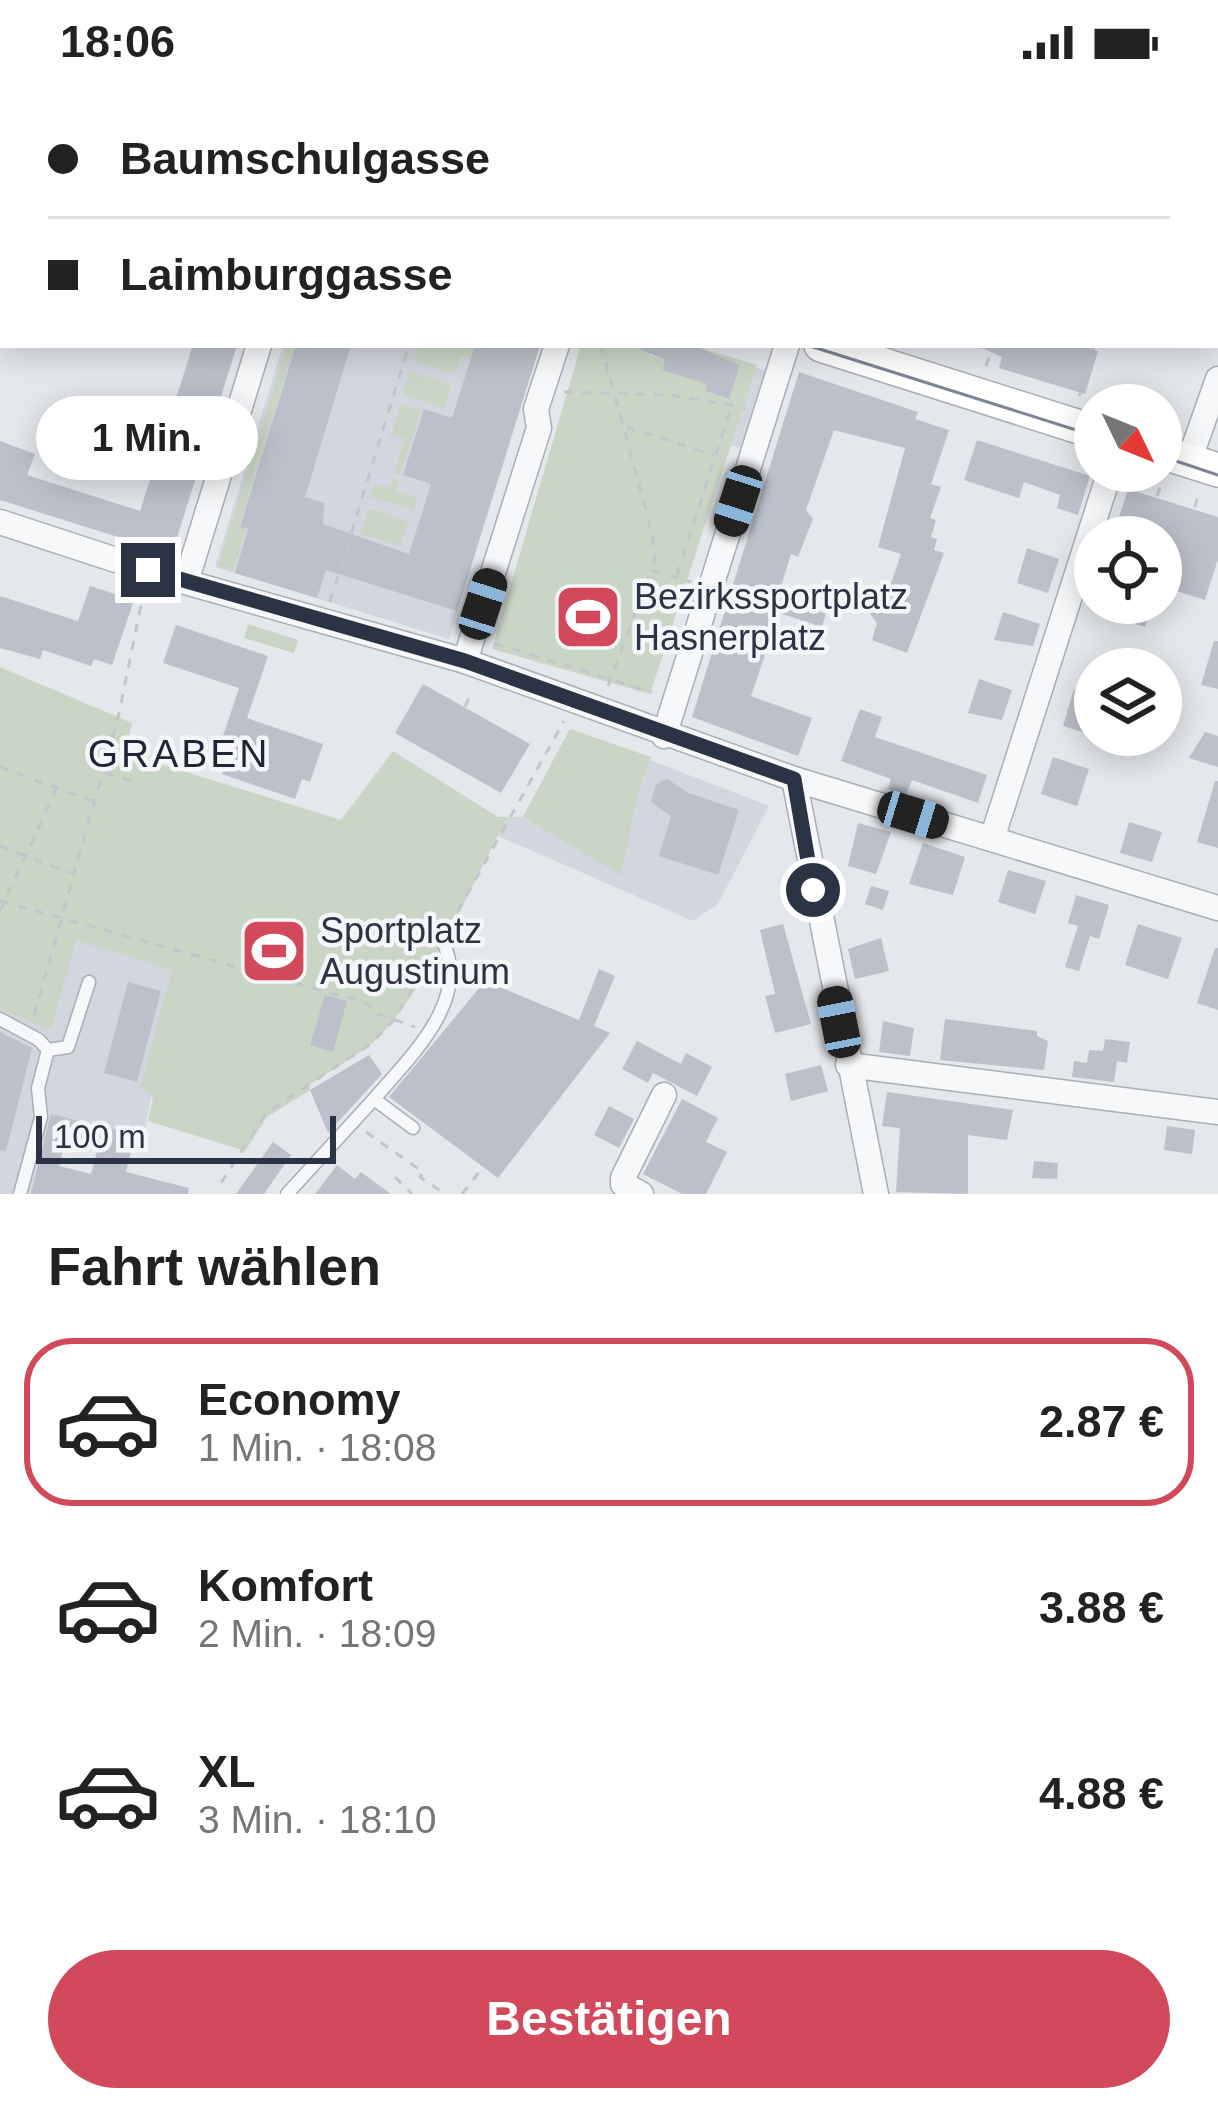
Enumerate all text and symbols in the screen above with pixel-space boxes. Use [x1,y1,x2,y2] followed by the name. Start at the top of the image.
[60,16,175,67] text: 18:06
[120,133,490,184] text: Baumschulgasse
[120,249,453,300] text: Laimburggasse
[1074,384,1182,492] north arrow
[1074,384,1182,756] map controls
[37,396,259,480] callout: 1 Min.
[92,416,202,459] text: 1 Min.
[710,461,766,541] car
[1074,516,1182,624] button: locate
[121,543,175,597] route end
[455,564,511,644] car
[634,576,908,658] place label: Bezirkssportplatz Hasnerplatz
[553,582,623,652] sports icon: Bezirkssportplatz Hasnerplatz
[1074,648,1182,756] button: layers
[88,732,270,775] district label: GRABEN
[873,787,953,843] car
[786,863,840,917] route start
[320,910,510,992] place label: Sportplatz Augustinum
[239,916,309,986] sports icon: Sportplatz Augustinum
[814,983,864,1061] car
[36,1110,336,1163] scale bar
[54,1118,146,1155] text: 100 m
[48,1236,381,1296] text: Fahrt wählen
[54,1368,162,1476] icon: car
[198,1374,401,1425] text: Economy
[1039,1396,1164,1447] text: 2.87 €
[198,1426,436,1469] text: 1 Min. · 18:08
[54,1554,162,1662] icon: car
[198,1560,373,1611] text: Komfort
[1039,1582,1164,1633] text: 3.88 €
[198,1612,436,1655] text: 2 Min. · 18:09
[54,1740,162,1848] icon: car
[198,1746,256,1797] text: XL
[1039,1768,1164,1819] text: 4.88 €
[198,1798,436,1841] text: 3 Min. · 18:10
[48,1950,1170,2088] button: Bestätigen

